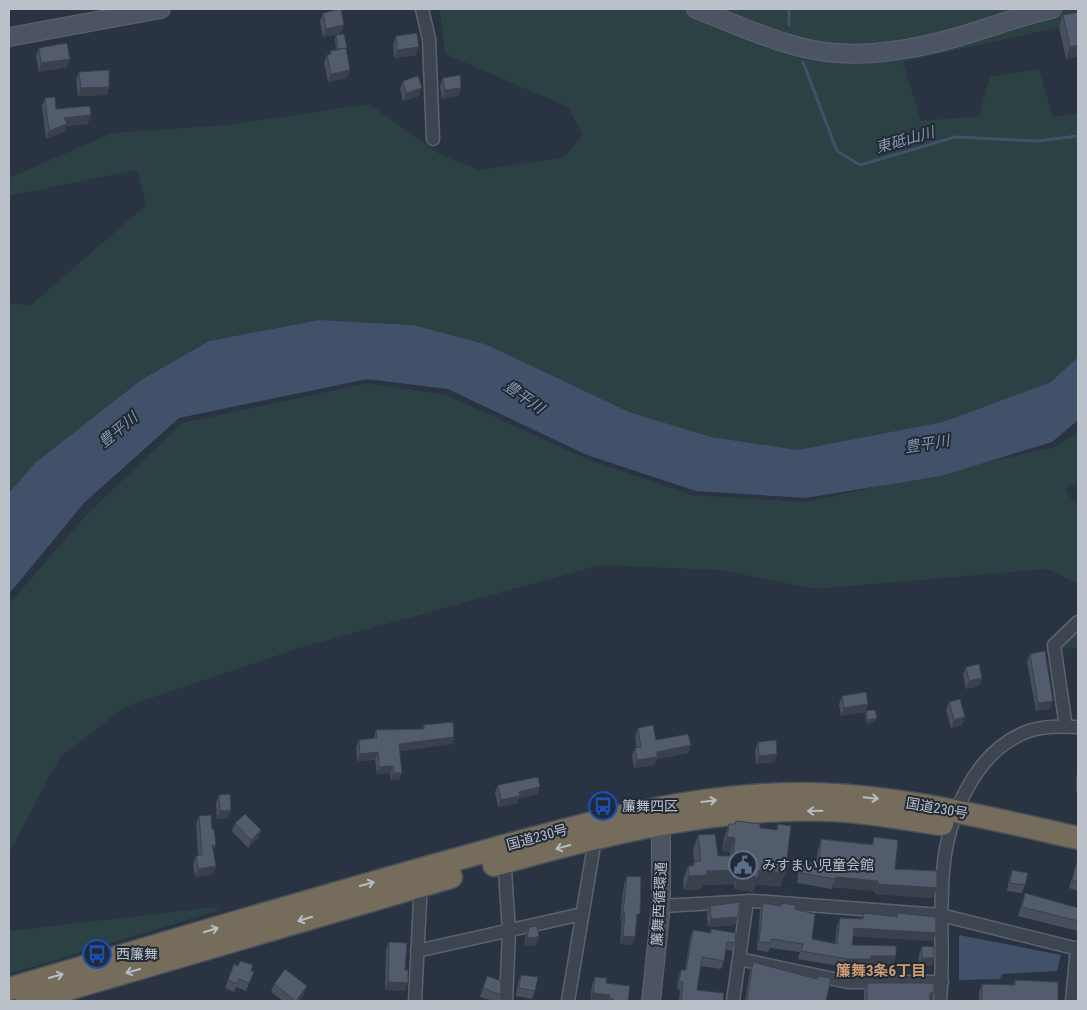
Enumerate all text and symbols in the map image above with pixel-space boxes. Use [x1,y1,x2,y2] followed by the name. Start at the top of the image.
[874,123,938,157] water label: 東砥山川
[500,377,549,418] water label: 豊平川
[95,407,143,451] water label: 豊平川
[903,431,953,456] water label: 豊平川
[588,791,618,821] bus stop icon: 簾舞四区
[863,793,879,803] one-way arrow
[905,795,969,821] street label: 国道230号
[701,796,717,806] one-way arrow
[622,798,678,814] place label: 簾舞四区
[807,806,824,816] one-way arrow
[505,821,569,853] street label: 国道230号
[555,843,571,852] one-way arrow
[728,850,758,880] public building icon: みすまい児童会館
[762,857,874,873] place label: みすまい児童会館
[649,862,669,946] street label: 簾舞西循環通
[359,878,375,888] one-way arrow
[297,914,313,924] one-way arrow
[203,924,219,934] one-way arrow
[82,939,112,969] bus stop icon: 西簾舞
[116,946,158,962] place label: 西簾舞
[836,962,926,980] district label: 簾舞3条6丁目
[125,967,141,976] one-way arrow
[47,970,63,980] one-way arrow

